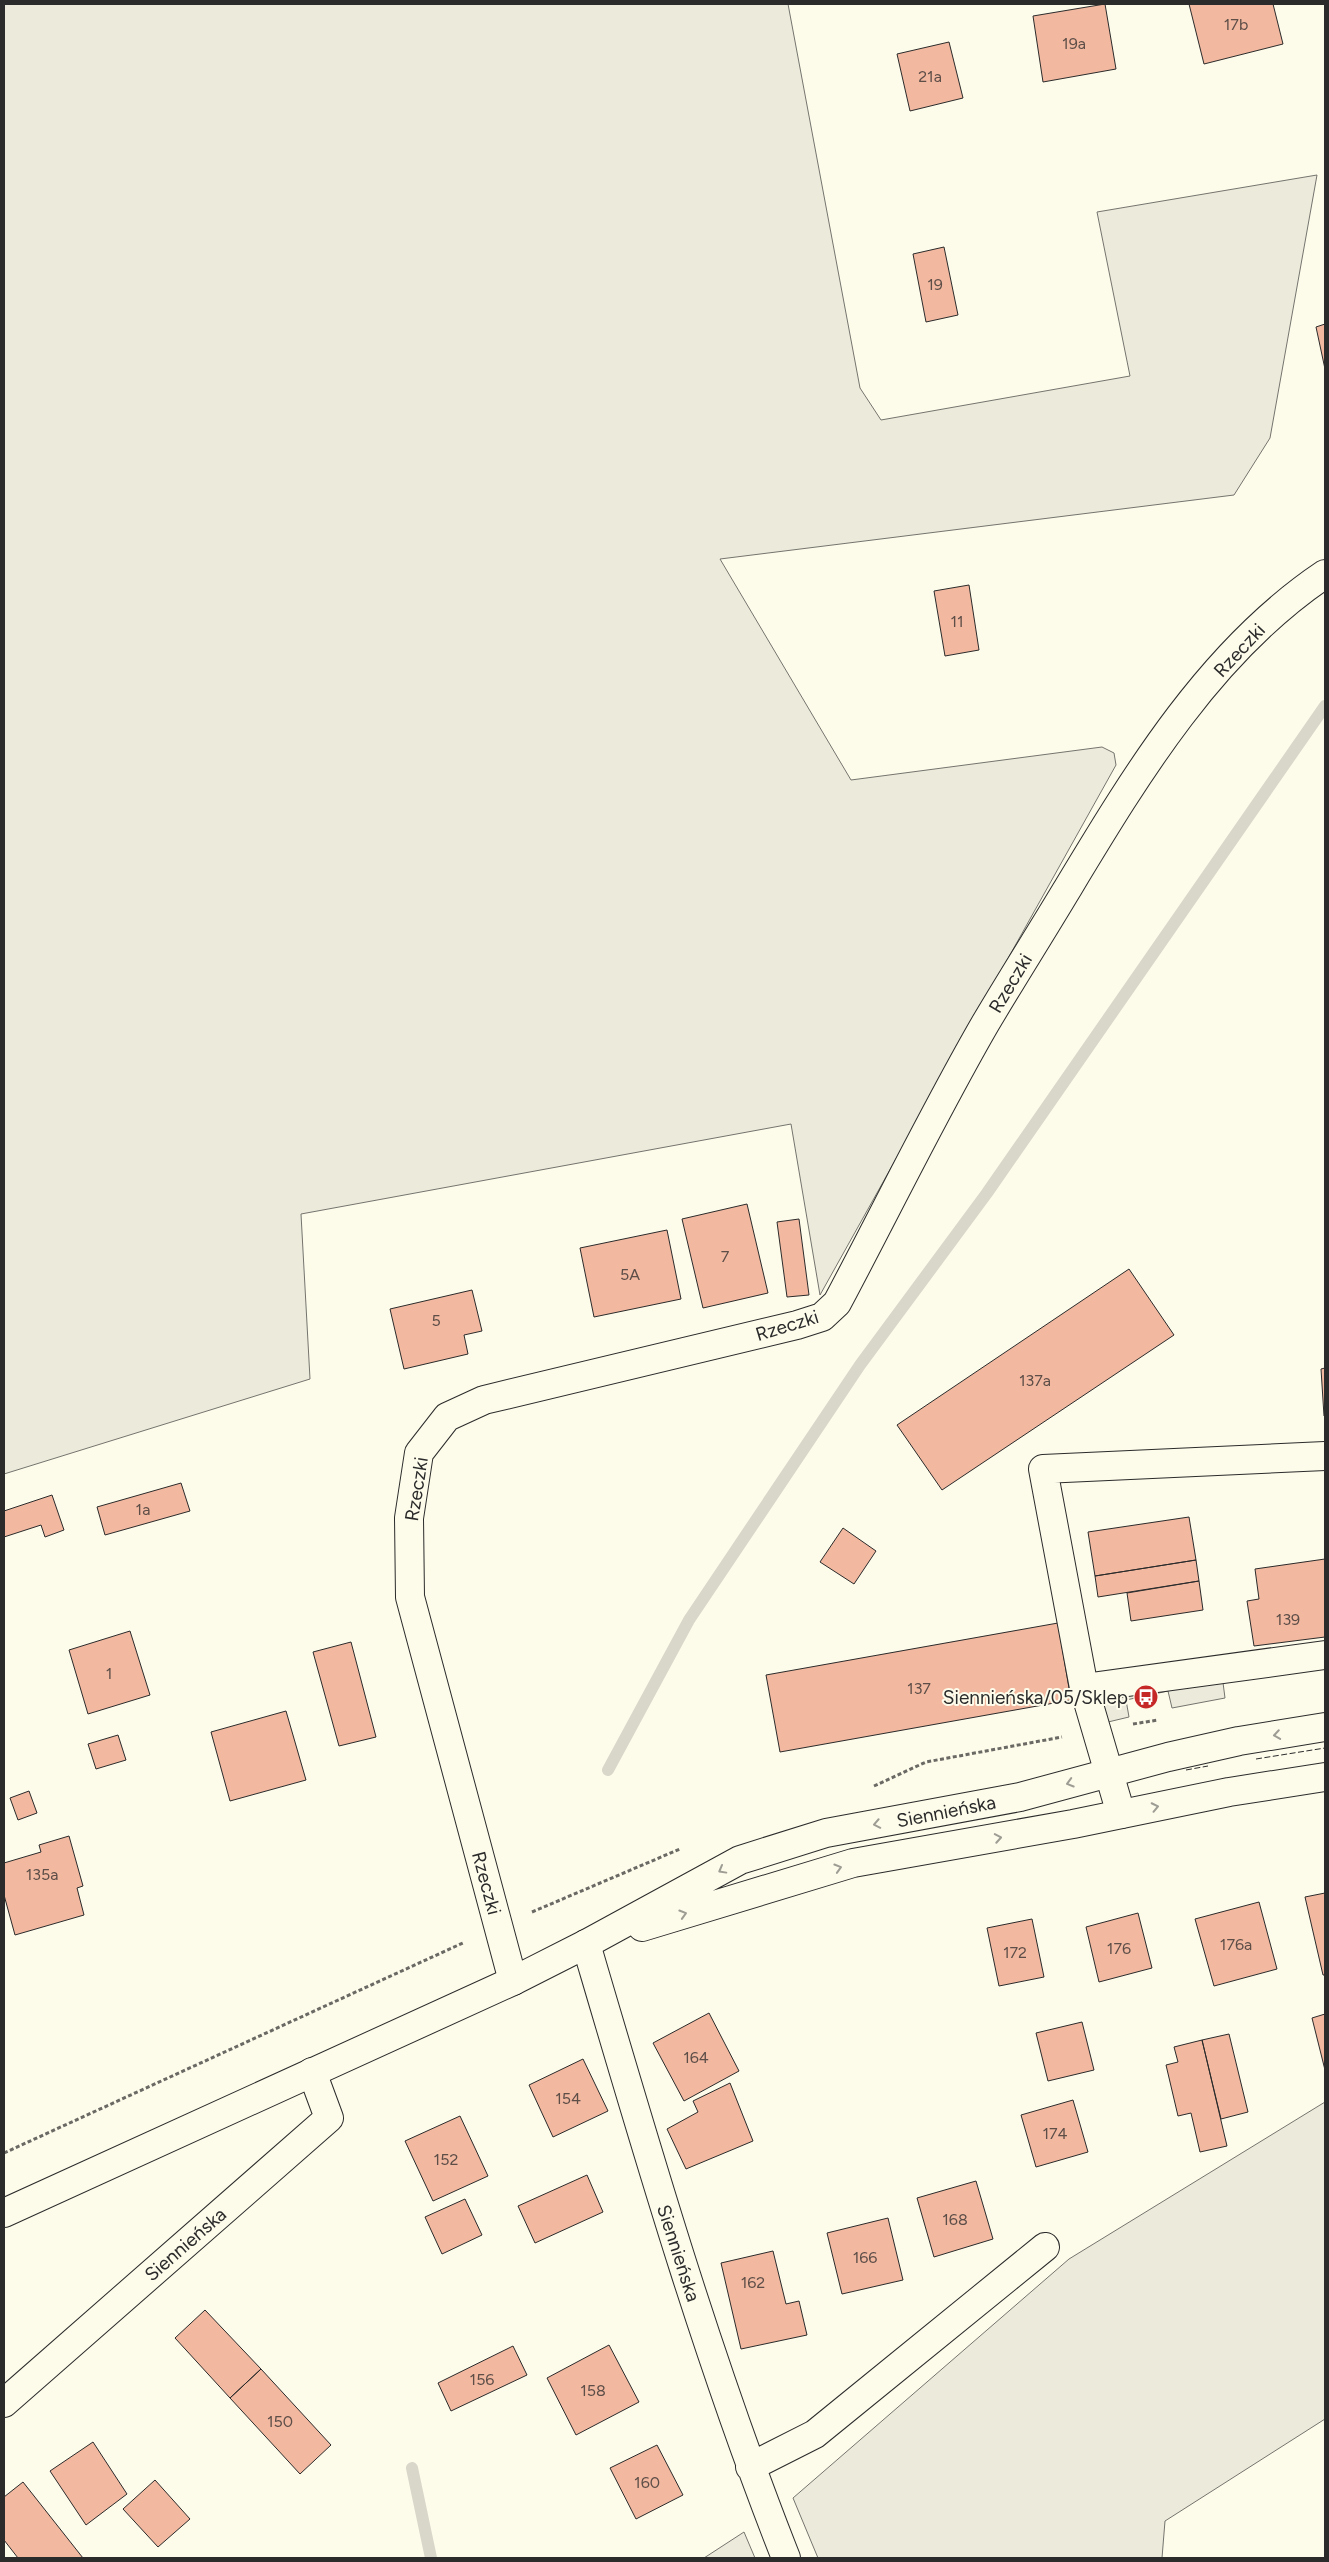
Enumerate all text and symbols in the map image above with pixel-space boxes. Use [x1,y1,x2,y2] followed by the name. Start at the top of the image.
[1224,15,1248,34] house number: 17b
[1062,34,1086,53] house number: 19a
[918,67,942,86] house number: 21a
[927,275,943,294] house number: 19
[950,612,964,631] house number: 11
[1209,619,1270,682] street label: Rzeczki
[984,950,1037,1017] street label: Rzeczki
[721,1247,730,1266] house number: 7
[620,1265,640,1284] house number: 5A
[753,1305,822,1346] street label: Rzeczki
[431,1311,441,1330] house number: 5
[1019,1371,1051,1390] house number: 137a
[400,1455,433,1523] street label: Rzeczki
[136,1500,150,1519] house number: 1a
[1276,1610,1300,1629] house number: 139
[106,1664,112,1683] house number: 1
[907,1679,931,1698] house number: 137
[1133,1684,1159,1710] bus stop icon: Siennieńska/05/Sklep
[943,1686,1128,1709] place label: Siennieńska/05/Sklep
[1273,1729,1281,1740] one-way arrow
[1066,1777,1074,1788] one-way arrow
[895,1791,998,1832] street label: Siennieńska
[1150,1803,1159,1813] one-way arrow
[872,1818,881,1828] one-way arrow
[993,1833,1002,1843] one-way arrow
[467,1849,506,1917] street label: Rzeczki
[834,1863,842,1873] one-way arrow
[718,1864,727,1874] one-way arrow
[26,1865,58,1884] house number: 135a
[678,1910,686,1920] one-way arrow
[1220,1935,1252,1954] house number: 176a
[1107,1939,1131,1958] house number: 176
[1003,1943,1027,1962] house number: 172
[683,2048,709,2067] house number: 164
[555,2089,581,2108] house number: 154
[1042,2124,1068,2143] house number: 174
[434,2150,458,2169] house number: 152
[652,2202,705,2305] street label: Siennieńska
[140,2203,231,2286] street label: Siennieńska
[942,2210,968,2229] house number: 168
[853,2248,877,2267] house number: 166
[741,2273,765,2292] house number: 162
[470,2370,494,2389] house number: 156
[580,2381,606,2400] house number: 158
[267,2412,293,2431] house number: 150
[634,2473,660,2492] house number: 160

